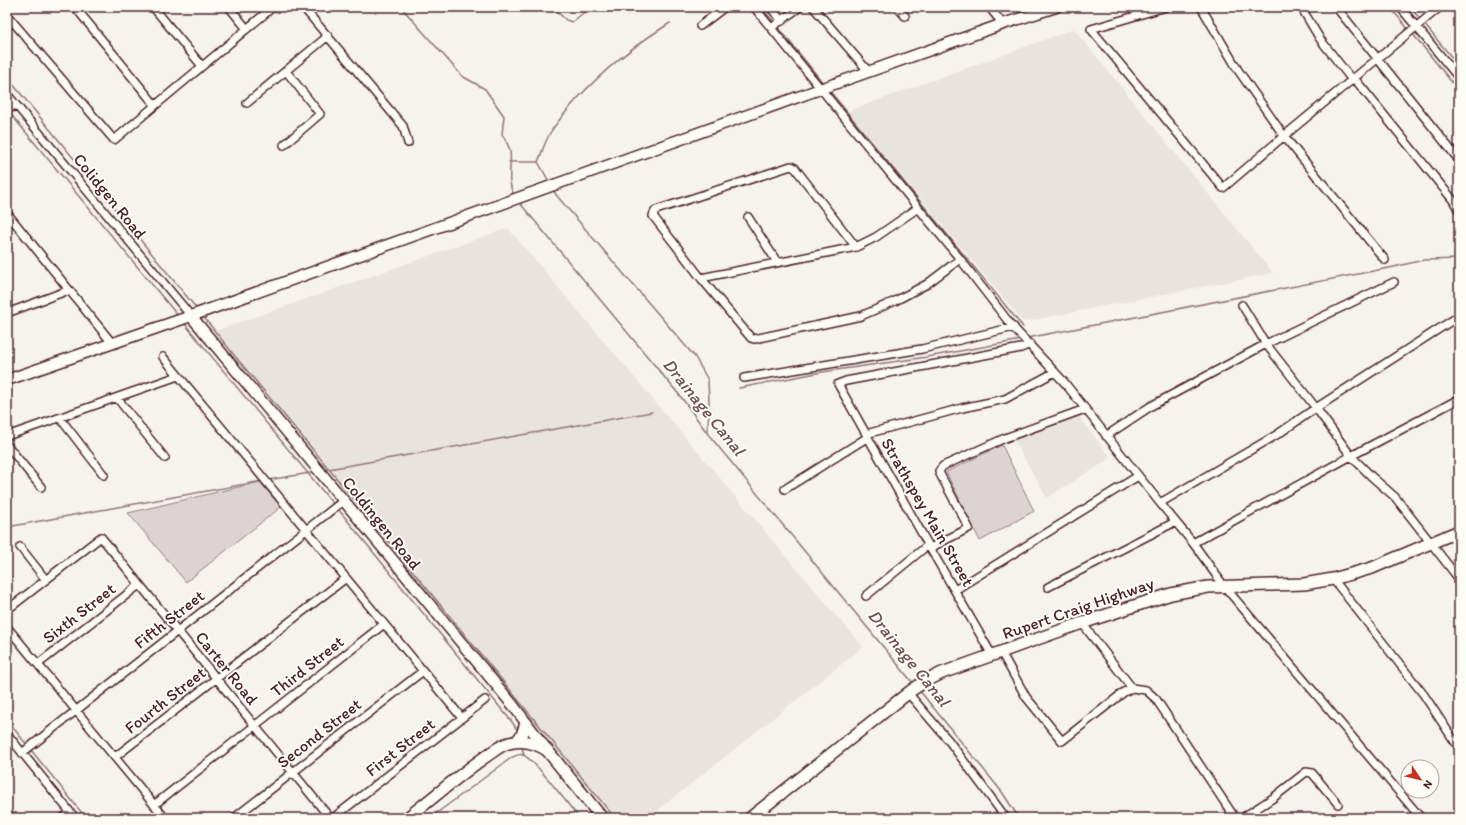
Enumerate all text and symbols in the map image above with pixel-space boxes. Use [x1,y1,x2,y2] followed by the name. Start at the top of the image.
[69,149,151,243] street label: Colidgen Road
[658,354,751,462] water label: Drainage Canal
[877,434,979,590] street label: Strathspey Main Street
[338,472,426,574] street label: Coldingen Road
[1000,573,1156,643] street label: Rupert Craig Highway
[39,578,119,648] street label: Sixth Street
[130,585,208,653] street label: Fifth Street
[863,605,956,713] water label: Drainage Canal
[191,627,263,709] street label: Carter Road
[266,631,348,701] street label: Third Street
[121,662,209,738] street label: Fourth Street
[273,694,365,772] street label: Second Street
[361,714,439,780] street label: First Street
[1400,759,1440,799] north arrow
[1420,778,1435,791] text: N

